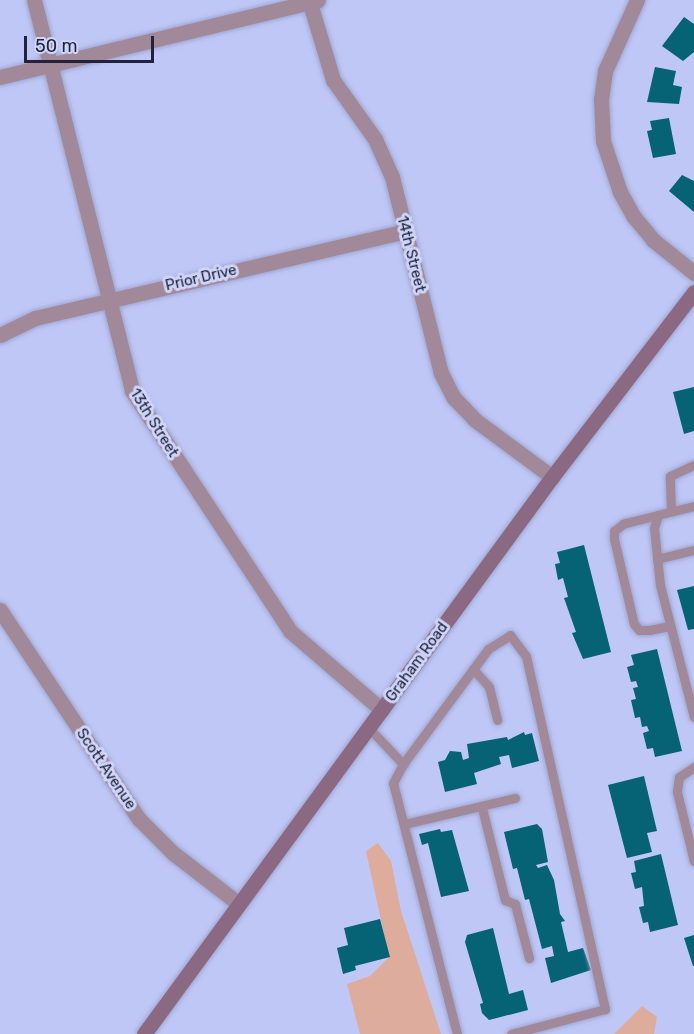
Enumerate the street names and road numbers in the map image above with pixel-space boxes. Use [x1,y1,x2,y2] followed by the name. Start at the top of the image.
[393,214,429,294] street label: 14th Street
[163,261,239,295] street label: Prior Drive
[126,385,182,461] street label: 13th Street
[382,619,452,705] street label: Graham Road
[72,725,140,813] street label: Scott Avenue

